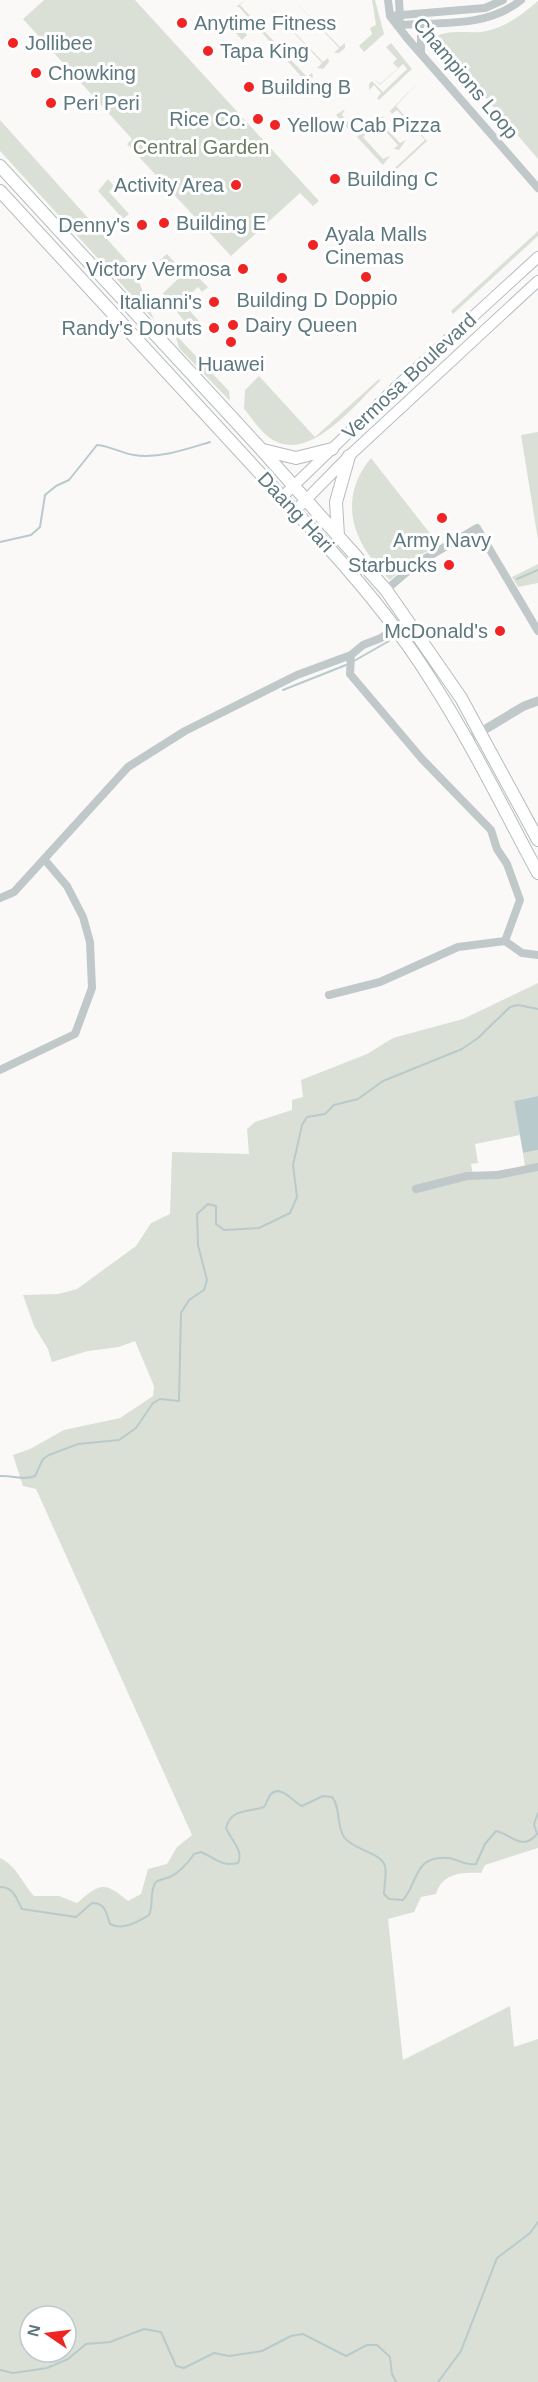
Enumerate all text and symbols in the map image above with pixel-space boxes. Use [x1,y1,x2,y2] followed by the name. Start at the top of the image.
[194,12,336,34] place label: Anytime Fitness
[409,13,523,143] street label: Champions Loop
[175,16,189,30] marker: Anytime Fitness
[25,32,93,54] place label: Jollibee
[6,36,20,50] marker: Jollibee
[220,40,309,62] place label: Tapa King
[201,44,215,58] marker: Tapa King
[48,62,136,84] place label: Chowking
[29,66,43,80] marker: Chowking
[261,76,351,98] place label: Building B
[242,80,256,94] marker: Building B
[63,92,140,114] place label: Peri Peri
[44,96,58,110] marker: Peri Peri
[169,108,246,130] place label: Rice Co.
[251,112,265,126] marker: Rice Co.
[287,114,442,136] place label: Yellow Cab Pizza
[268,118,282,132] marker: Yellow Cab Pizza
[133,136,269,158] park label: Central Garden
[347,168,438,190] place label: Building C
[328,172,342,186] marker: Building C
[114,174,225,196] place label: Activity Area
[229,178,243,192] marker: Activity Area
[176,212,266,234] place label: Building E
[58,214,130,236] place label: Denny's
[157,216,171,230] marker: Building E
[135,218,149,232] marker: Denny's
[325,223,427,268] place label: Ayala Malls Cinemas
[306,238,320,252] marker: Ayala Malls Cinemas
[86,258,232,280] place label: Victory Vermosa
[236,262,250,276] marker: Victory Vermosa
[359,270,373,284] marker: Doppio
[275,271,289,285] marker: Building D
[334,287,398,309] place label: Doppio
[236,289,328,311] place label: Building D
[119,291,202,313] place label: Italianni's
[207,295,221,309] marker: Italianni's
[338,308,480,444] street label: Vermosa Boulevard
[245,314,357,336] place label: Dairy Queen
[61,317,202,339] place label: Randy's Donuts
[226,318,240,332] marker: Dairy Queen
[207,321,221,335] marker: Randy's Donuts
[224,335,238,349] marker: Huawei
[198,353,264,375] place label: Huawei
[253,468,339,556] street label: Daang Hari
[435,511,449,525] marker: Army Navy
[393,529,491,551] place label: Army Navy
[348,554,437,576] place label: Starbucks
[442,558,456,572] marker: Starbucks
[384,620,488,642] place label: McDonald's
[493,624,507,638] marker: McDonald's
[18,2304,78,2364] north arrow
[24,2323,44,2338] text: N

